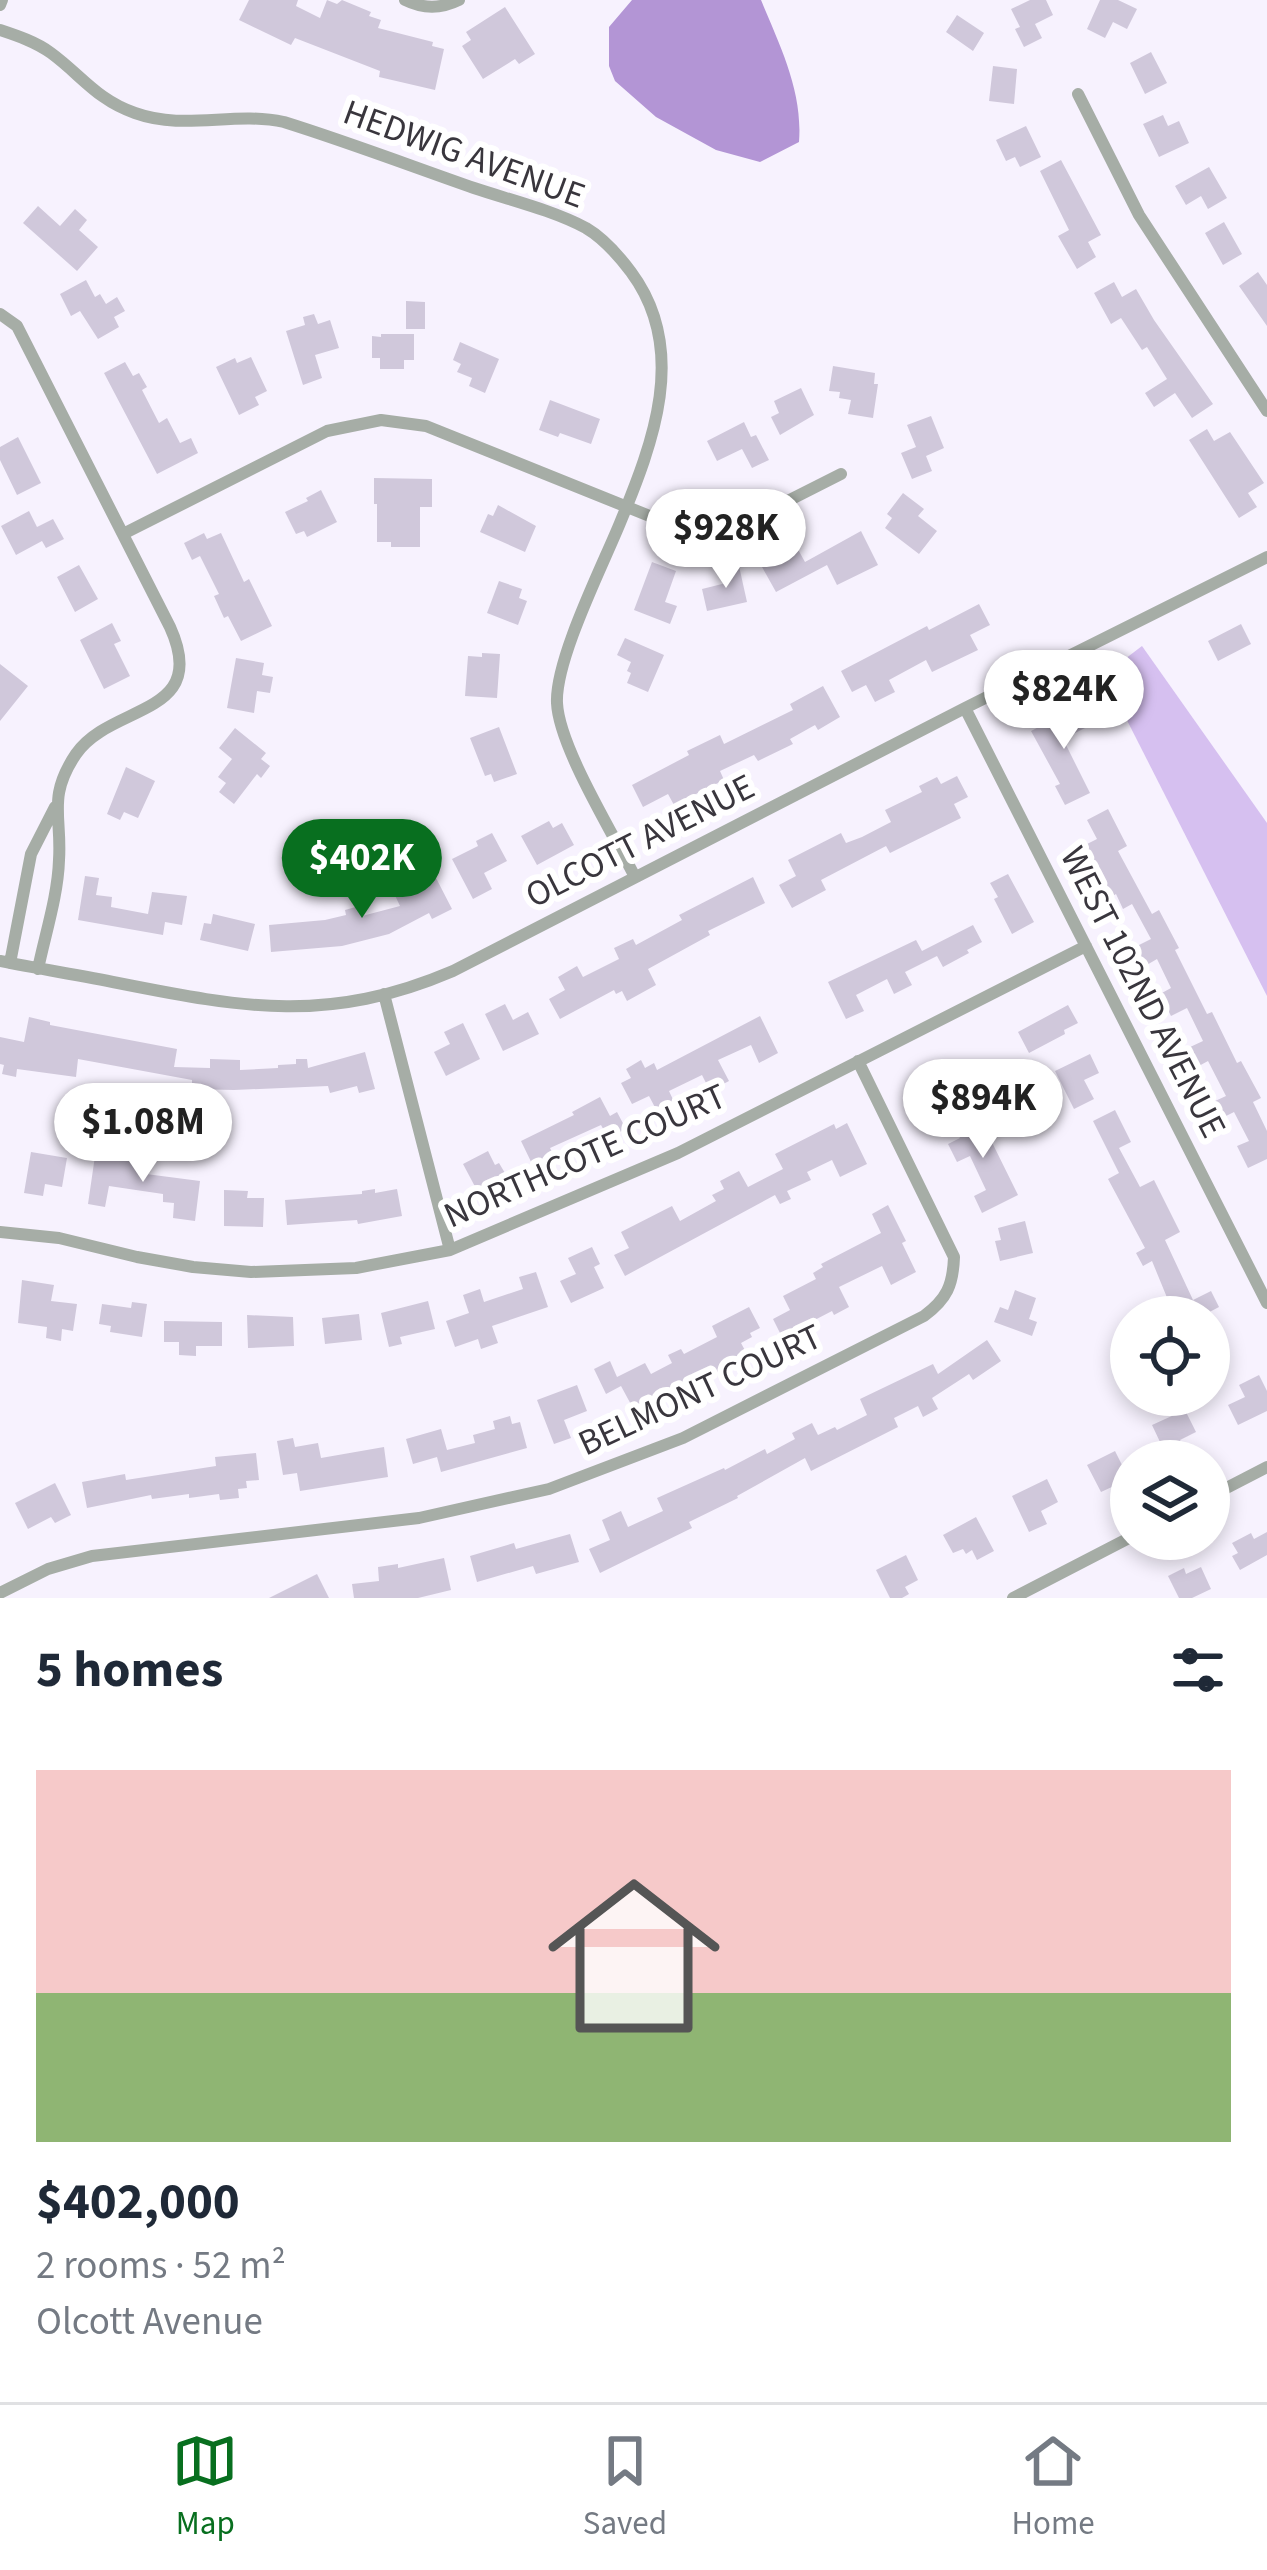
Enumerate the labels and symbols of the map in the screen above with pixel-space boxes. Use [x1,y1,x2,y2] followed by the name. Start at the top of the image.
[336,87,592,221] street label: HEDWIG AVENUE
[642,489,810,591] pin: $928K
[980,650,1148,752] pin: $824K
[517,761,763,921] street label: OLCOTT AVENUE
[278,819,446,921] pin: $402K
[1047,838,1239,1146] street label: WEST 102ND AVENUE
[899,1059,1067,1161] pin: $894K
[436,1071,734,1241] street label: NORTHCOTE COURT
[45,1083,241,1185] pin: $1.08M
[570,1311,830,1469] street label: BELMONT COURT

